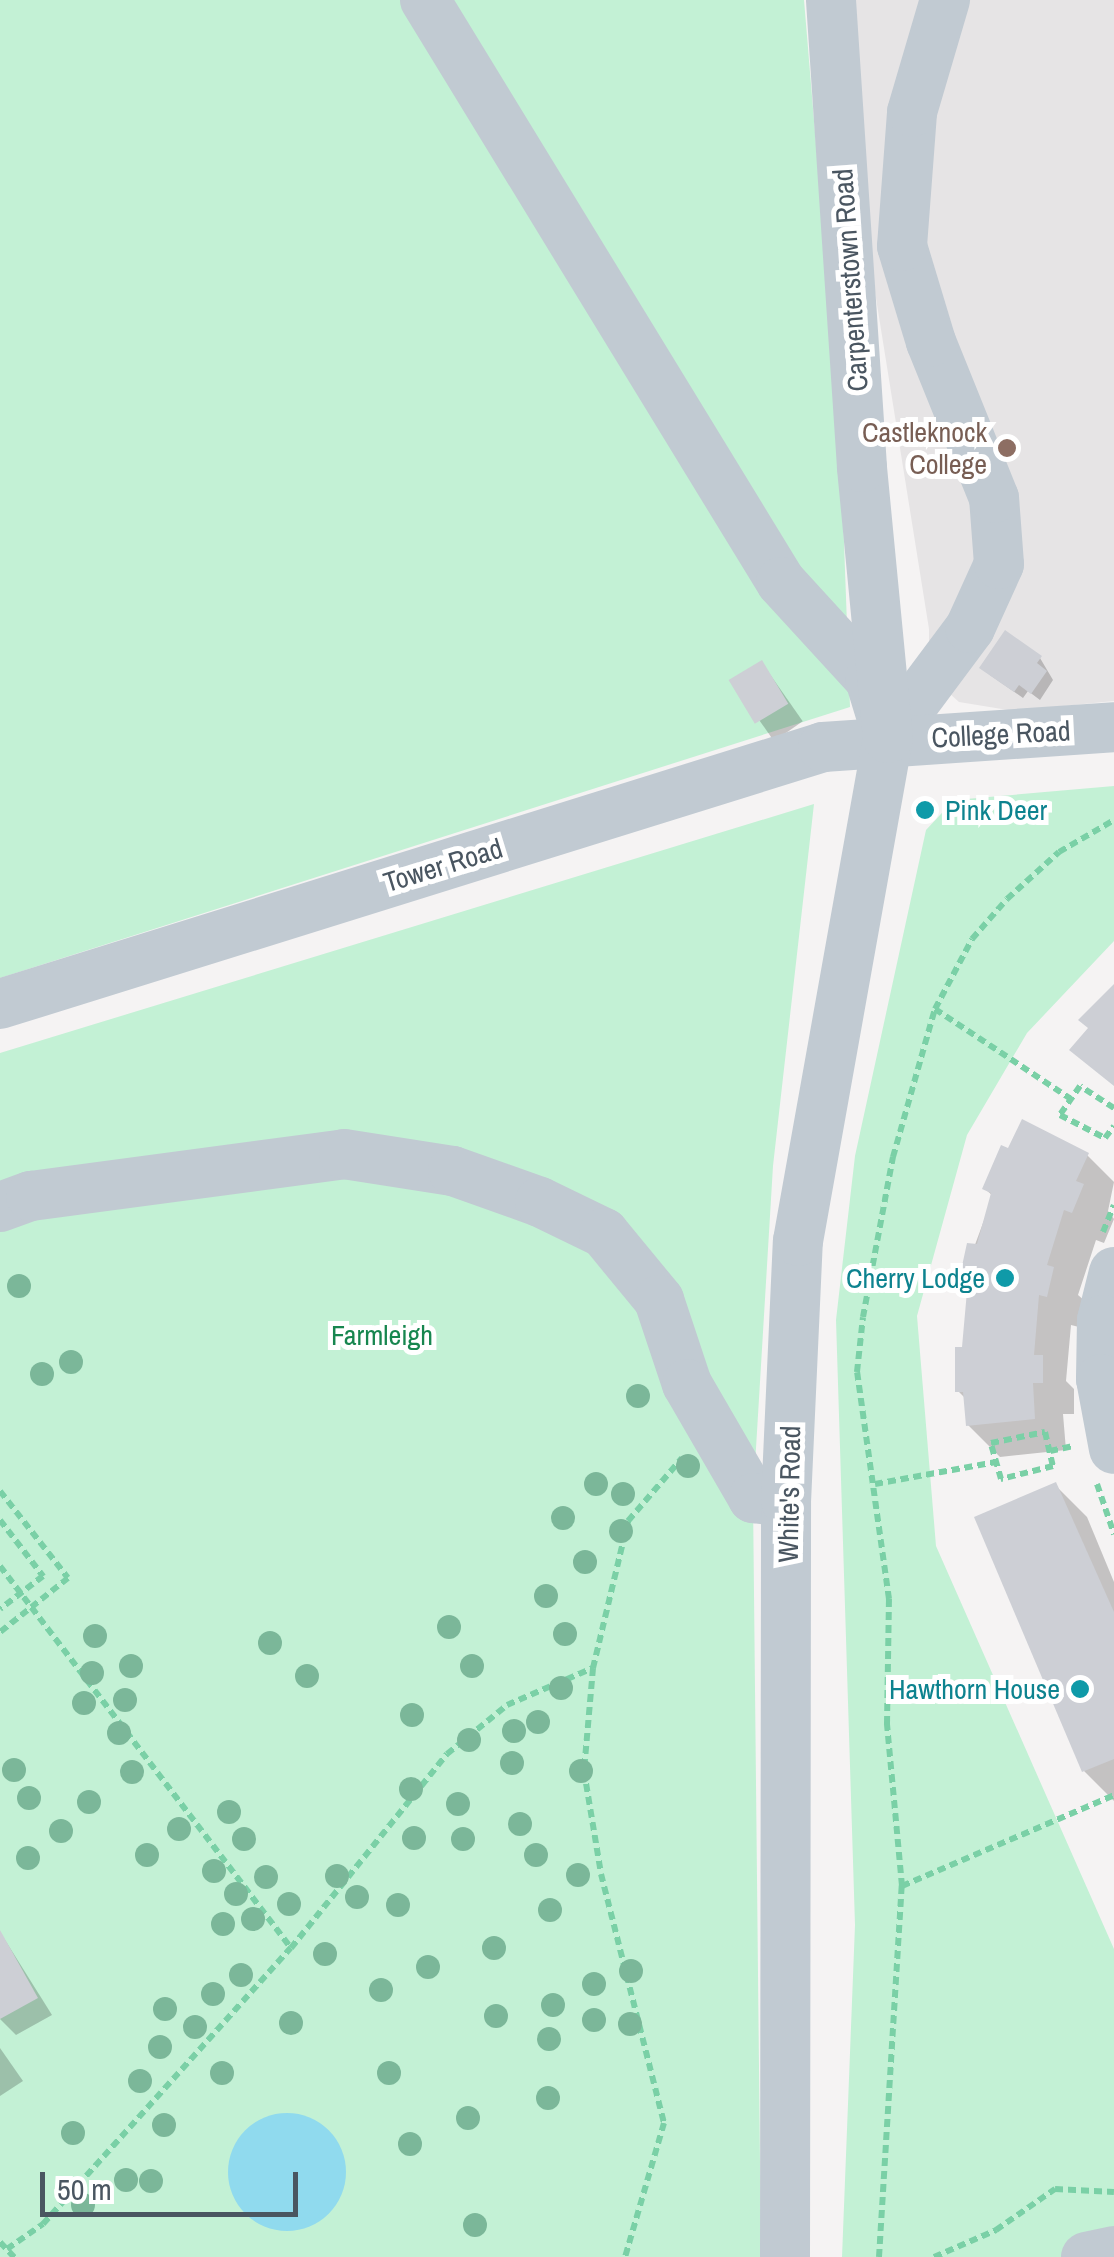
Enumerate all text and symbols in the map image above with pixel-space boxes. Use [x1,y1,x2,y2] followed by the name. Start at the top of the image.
[825,167,875,393] street label: Carpenterstown Road
[862,415,987,481] place label: Castleknock College
[996,437,1018,459] marker: Castleknock College
[931,714,1071,754] street label: College Road
[945,793,1047,827] place label: Pink Deer
[914,799,936,821] marker: Pink Deer
[380,831,506,899] street label: Tower Road
[846,1261,985,1295] place label: Cherry Lodge
[994,1267,1016,1289] marker: Cherry Lodge
[331,1318,433,1352] park label: Farmleigh
[771,1425,807,1563] street label: White's Road
[889,1672,1060,1706] place label: Hawthorn House
[1069,1678,1091,1700] marker: Hawthorn House
[45,2152,302,2214] scale bar
[57,2169,112,2209] text: 50 m

